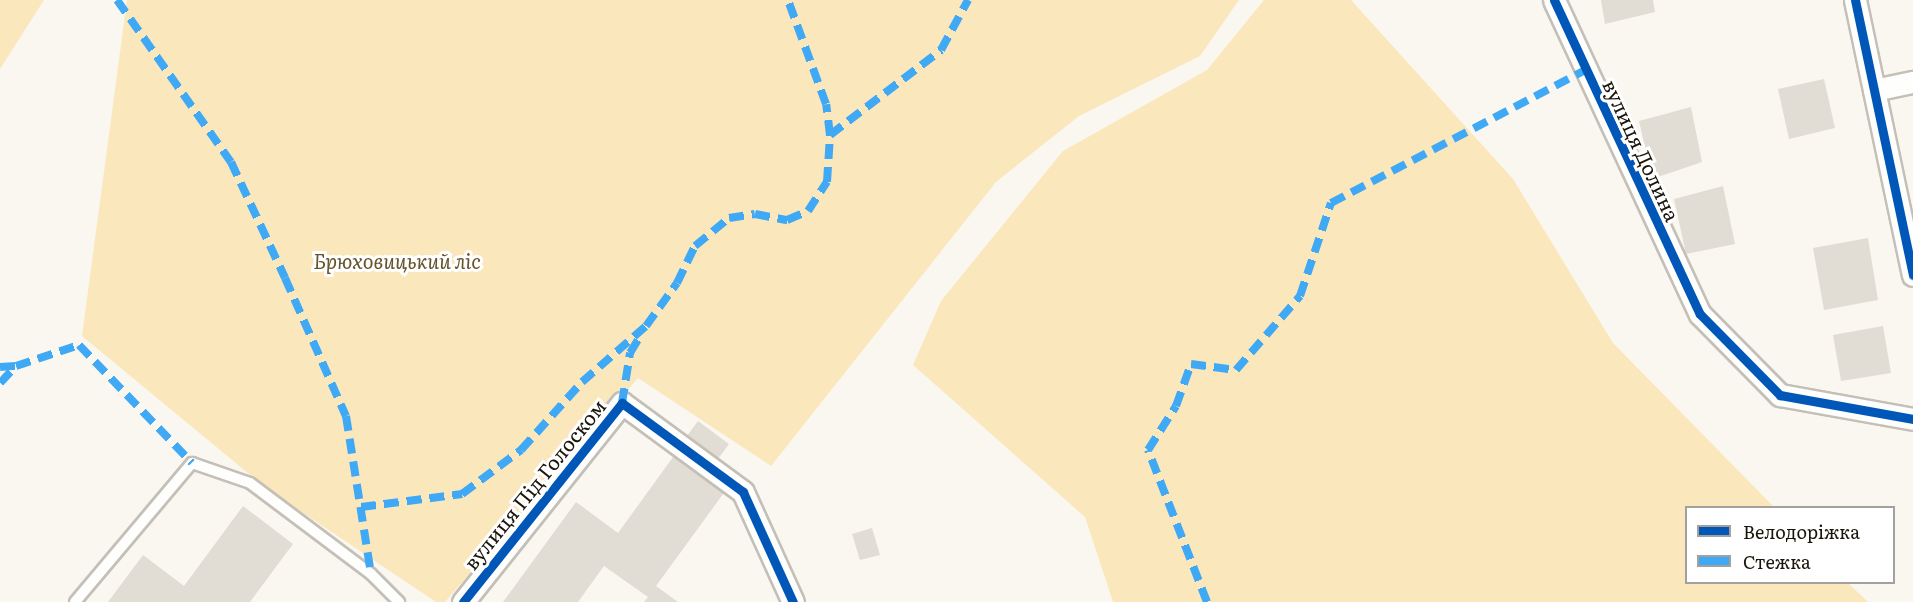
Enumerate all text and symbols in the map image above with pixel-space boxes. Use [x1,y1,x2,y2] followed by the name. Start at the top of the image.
[1599,75,1685,225] street label: вулиця Долина
[313,248,481,272] park label: Брюховицький ліс
[458,394,610,574] street label: вулиця Під Голоском
[1685,506,1895,584] legend
[1743,518,1860,545] text: Велодоріжка
[1743,548,1811,575] text: Стежка

